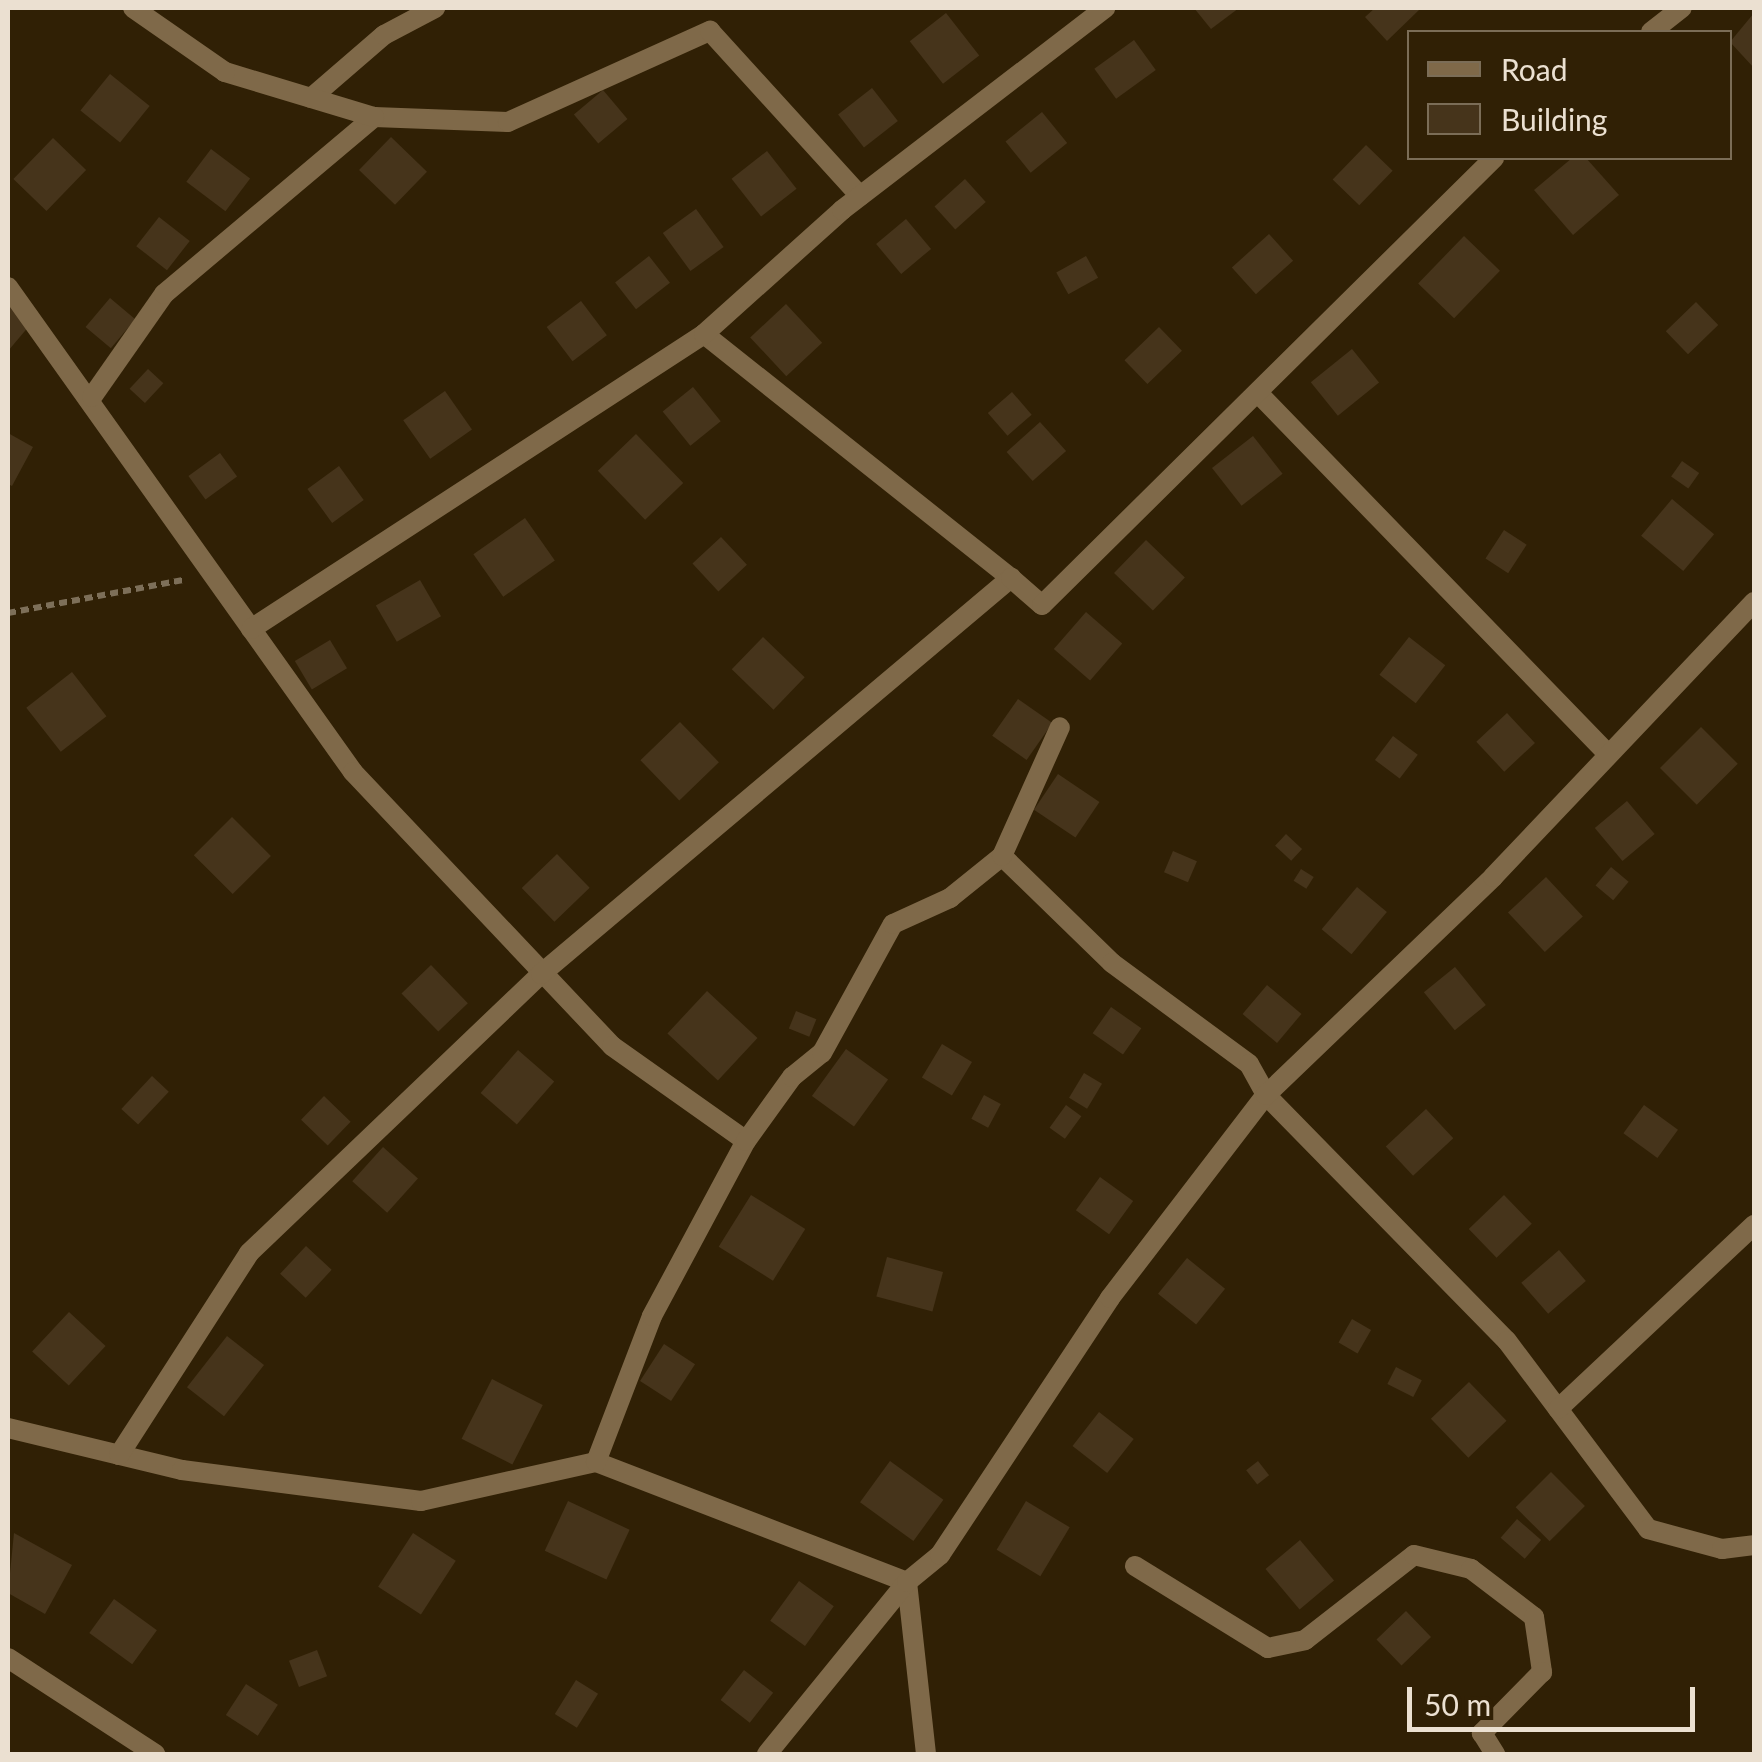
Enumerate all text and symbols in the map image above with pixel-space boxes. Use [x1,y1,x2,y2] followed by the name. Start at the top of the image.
[1407,30,1732,160] legend
[1501,51,1568,87] text: Road
[1501,101,1607,137] text: Building
[1412,1667,1700,1729] scale bar
[1424,1686,1491,1722] text: 50 m

